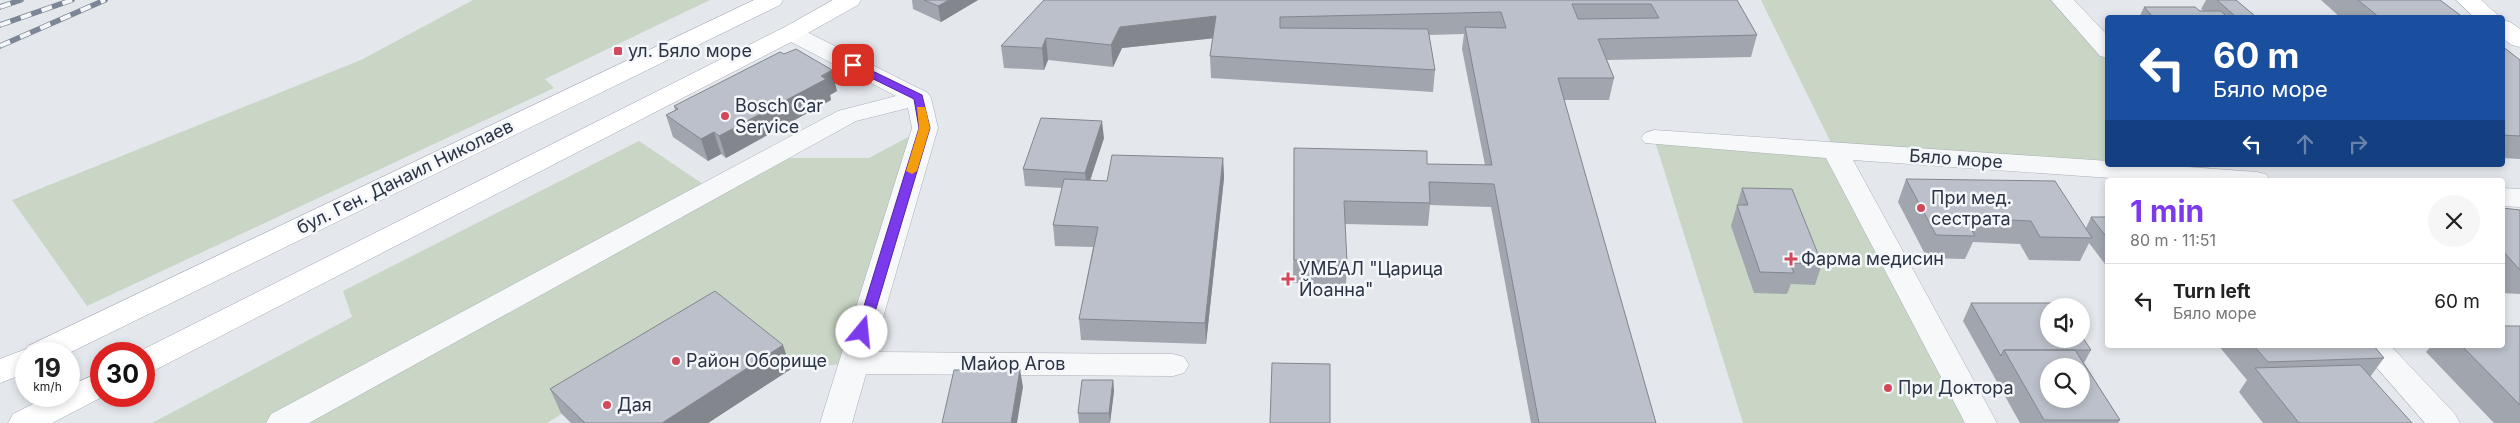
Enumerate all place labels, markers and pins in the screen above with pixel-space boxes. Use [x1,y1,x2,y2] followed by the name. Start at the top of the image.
[628,40,752,61] place label: ул. Бяло море
[832,44,874,86] pin
[612,45,624,57] marker: ул. Бяло море
[735,95,823,137] place label: Bosch Car Service
[719,110,731,122] marker: Bosch Car Service
[1931,187,2012,229] place label: При мед. сестрата
[1915,202,1927,214] marker: При мед. сестрата
[1801,248,1944,269] place label: Фарма медисин
[1785,253,1797,265] marker: Фарма медисин
[1299,258,1443,300] place label: УМБАЛ "Царица Йоанна"
[1281,272,1295,286] marker: УМБАЛ "Царица Йоанна"
[686,350,827,371] place label: Район Оборище
[670,355,682,367] marker: Район Оборище
[1898,377,2014,398] place label: При Доктора
[1882,382,1894,394] marker: При Доктора
[617,394,652,415] place label: Дая
[601,399,613,411] marker: Дая

